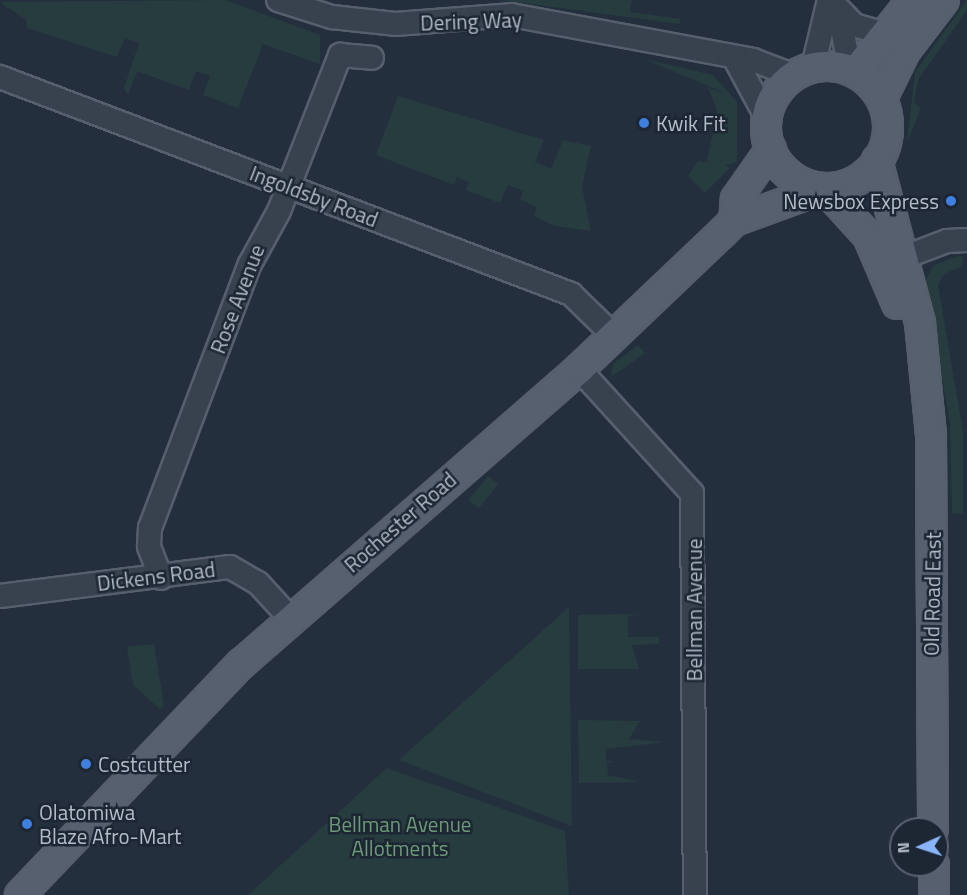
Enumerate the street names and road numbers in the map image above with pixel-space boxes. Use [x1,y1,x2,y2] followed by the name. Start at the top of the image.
[420,7,522,35] street label: Dering Way
[246,160,382,232] street label: Ingoldsby Road
[205,241,269,357] street label: Rose Avenue
[339,467,461,577] street label: Rochester Road
[918,532,946,656] street label: Old Road East
[681,539,707,681] street label: Bellman Avenue
[95,556,217,596] street label: Dickens Road

